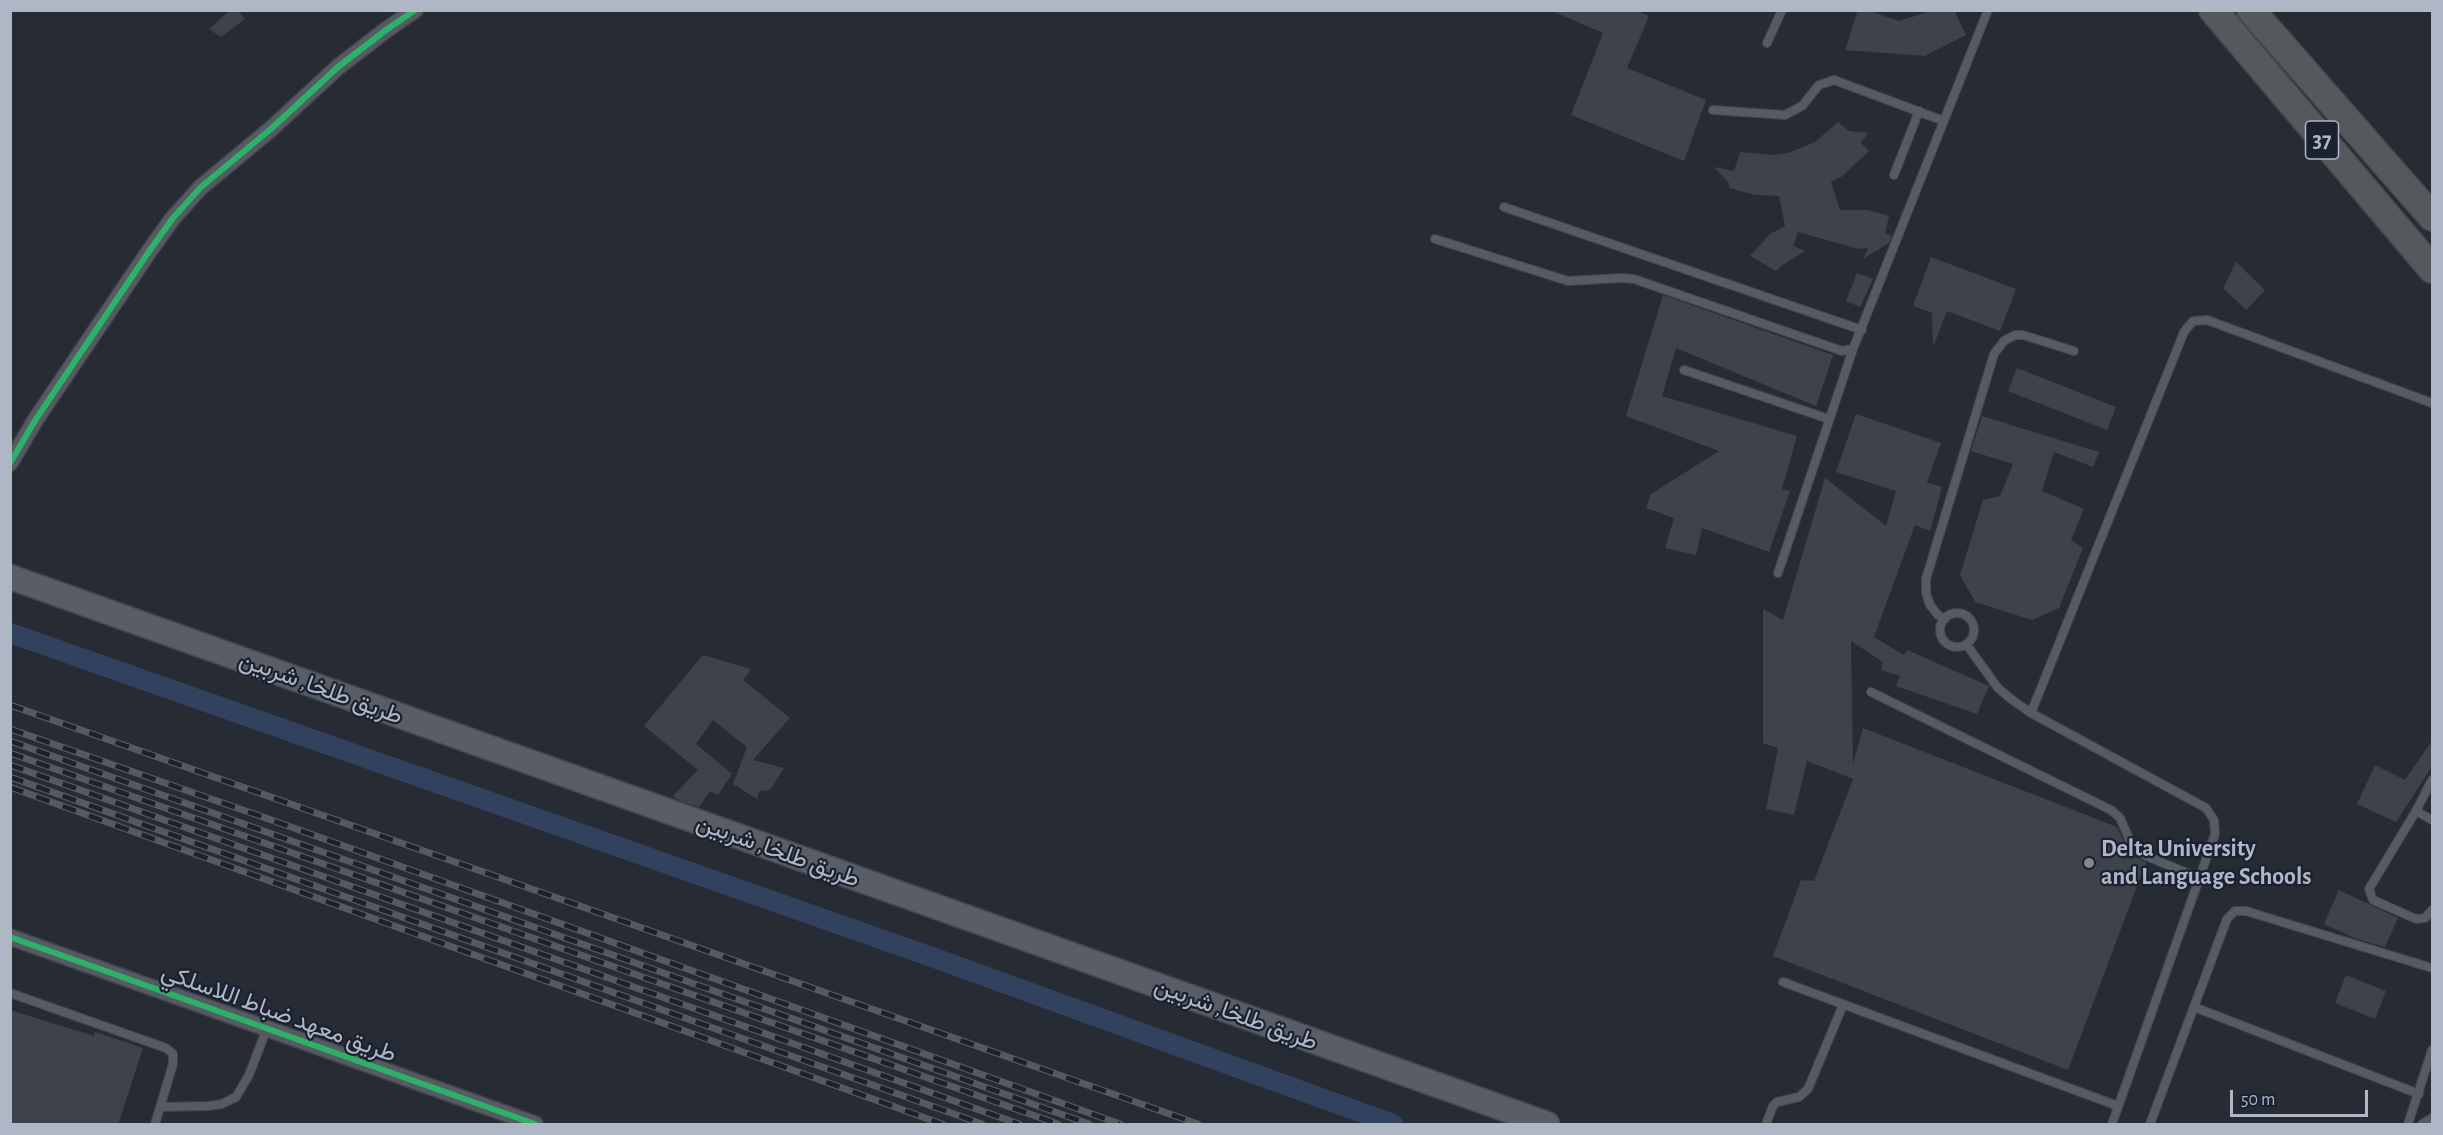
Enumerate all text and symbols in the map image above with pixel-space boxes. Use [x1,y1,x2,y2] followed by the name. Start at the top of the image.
[2306,121,2338,159] road number: 37
[235,645,407,731] street label: طريق طلخا, شربين
[692,808,864,894] street label: طريق طلخا, شربين
[2101,835,2312,891] place label: Delta University and Language Schools
[2082,856,2096,870] marker: Delta University and Language Schools
[158,957,400,1069] street label: طريق معهد ضباط اللاسلكي
[1150,971,1322,1057] street label: طريق طلخا, شربين
[2233,1078,2371,1116] scale bar
[2241,1091,2275,1109] text: 50 m

